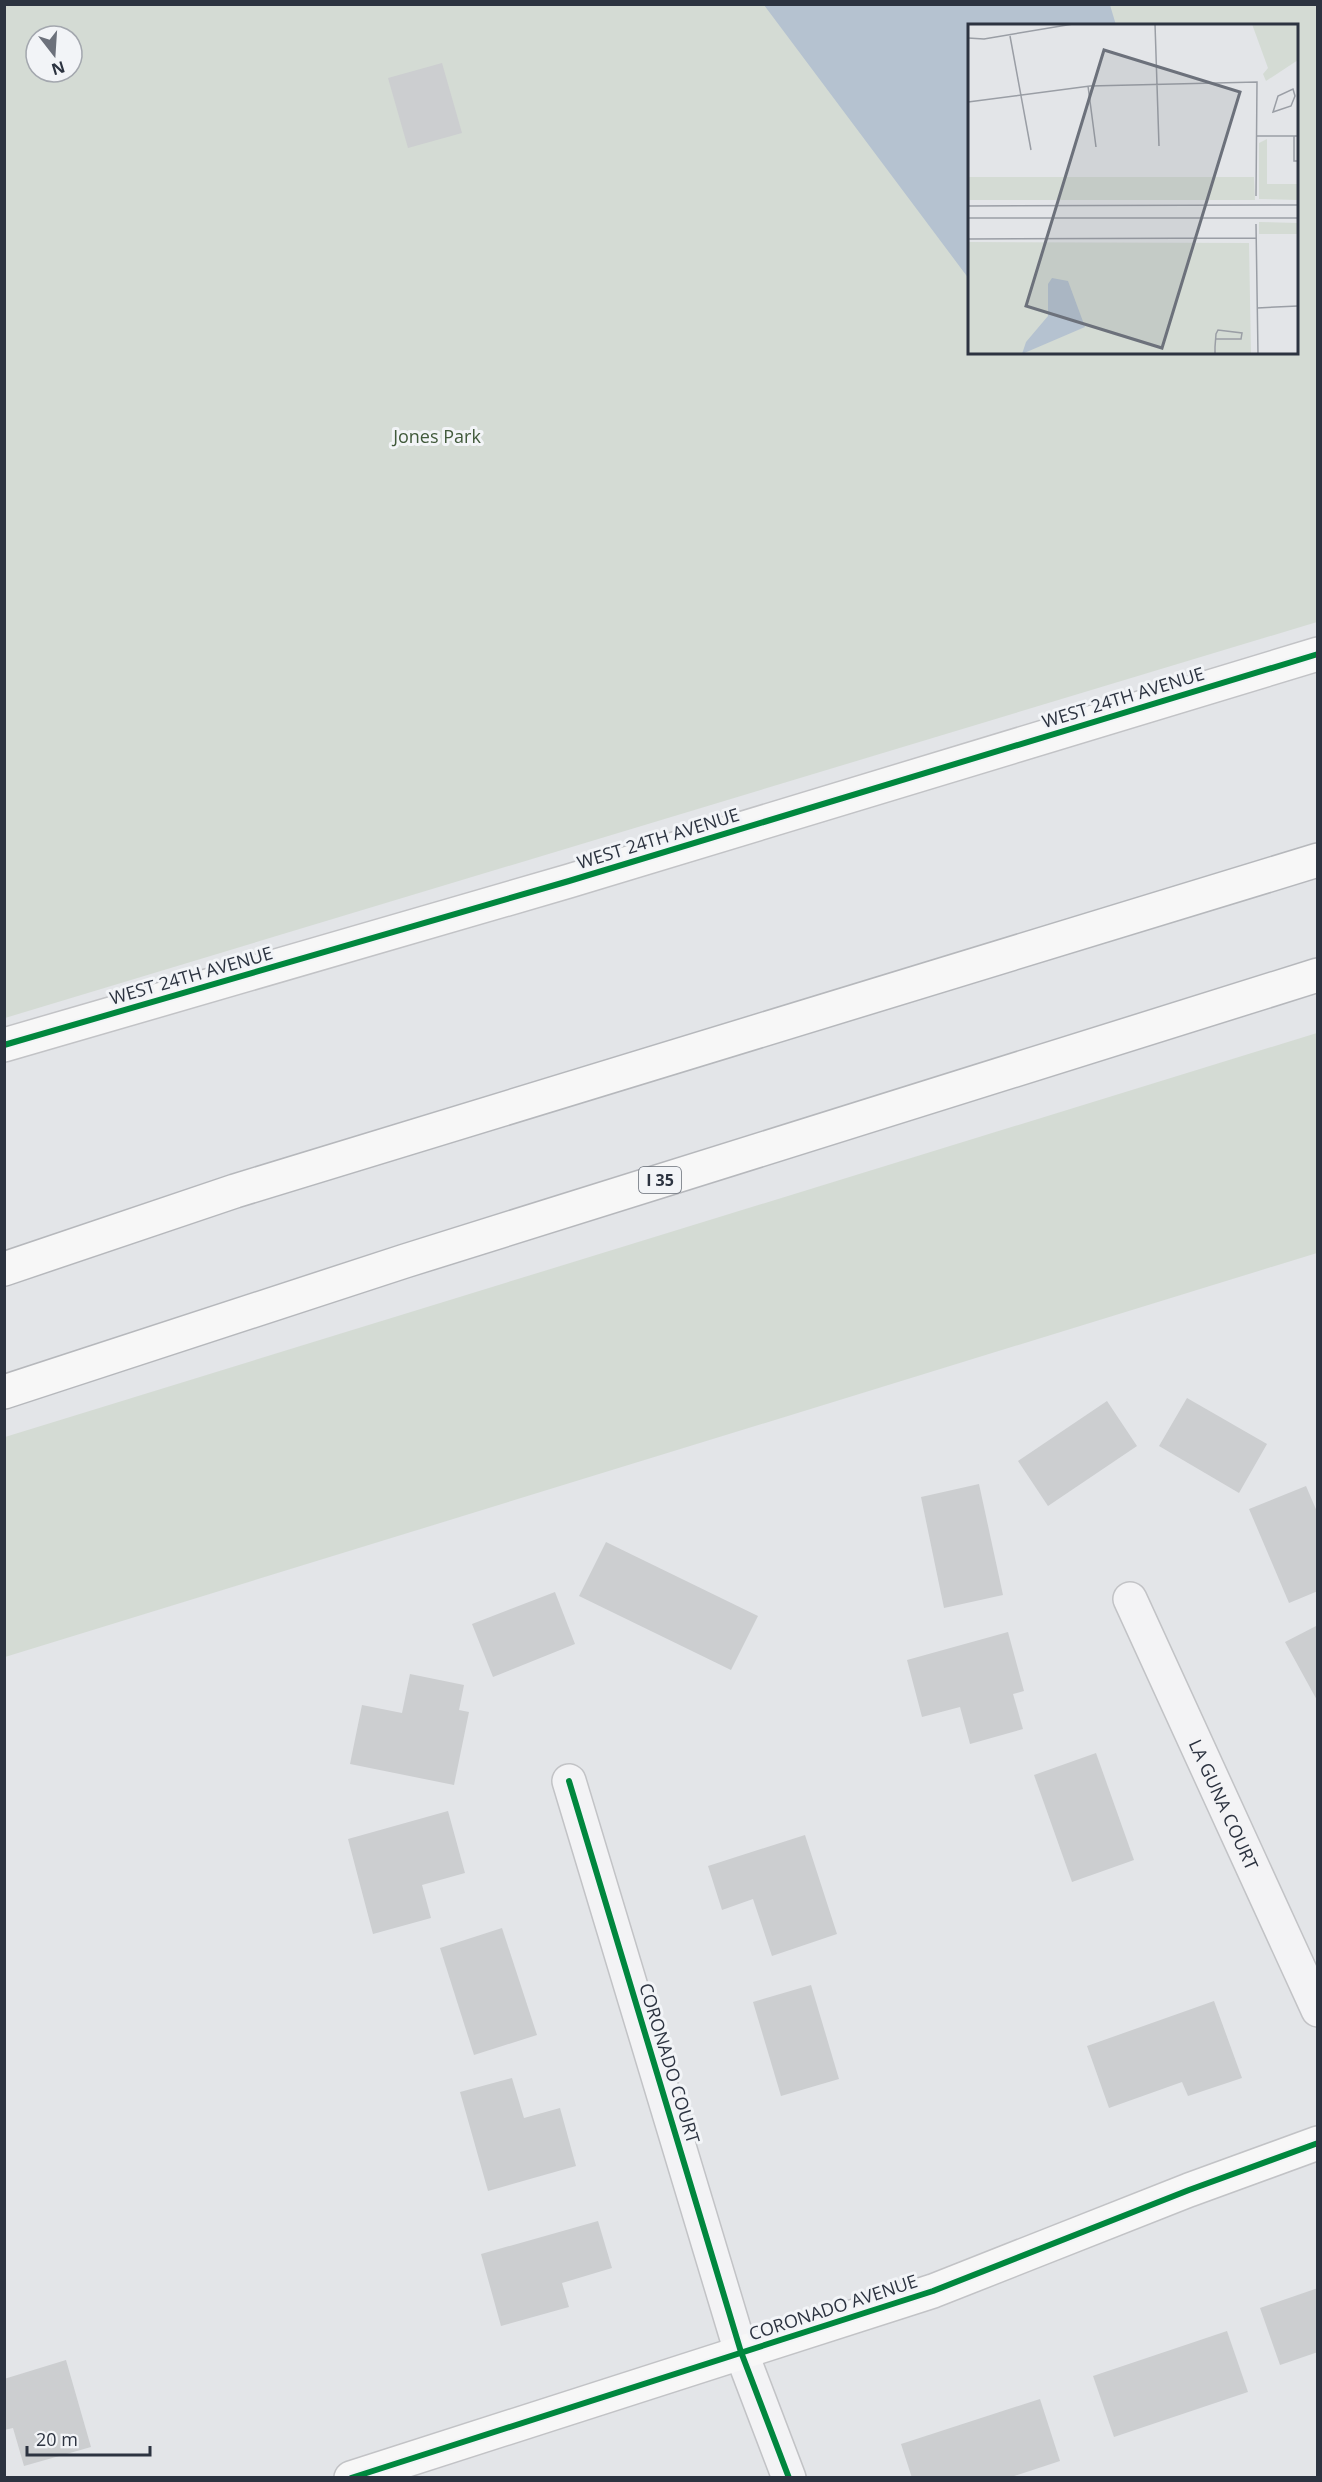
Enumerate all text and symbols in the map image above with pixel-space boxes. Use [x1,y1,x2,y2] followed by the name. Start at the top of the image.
[24,24,84,84] north arrow
[968,24,1298,354] inset map
[49,56,68,81] text: N
[391,424,481,448] park label: Jones Park
[1039,661,1207,733] street label: WEST 24TH AVENUE
[574,802,742,874] street label: WEST 24TH AVENUE
[107,940,275,1010] street label: WEST 24TH AVENUE
[639,1167,681,1193] road number: I 35
[1184,1735,1264,1874] street label: LA GUNA COURT
[634,1980,706,2146] street label: CORONADO COURT
[746,2268,920,2346] street label: CORONADO AVENUE
[27,2419,150,2457] scale bar
[36,2427,78,2451] text: 20 m

